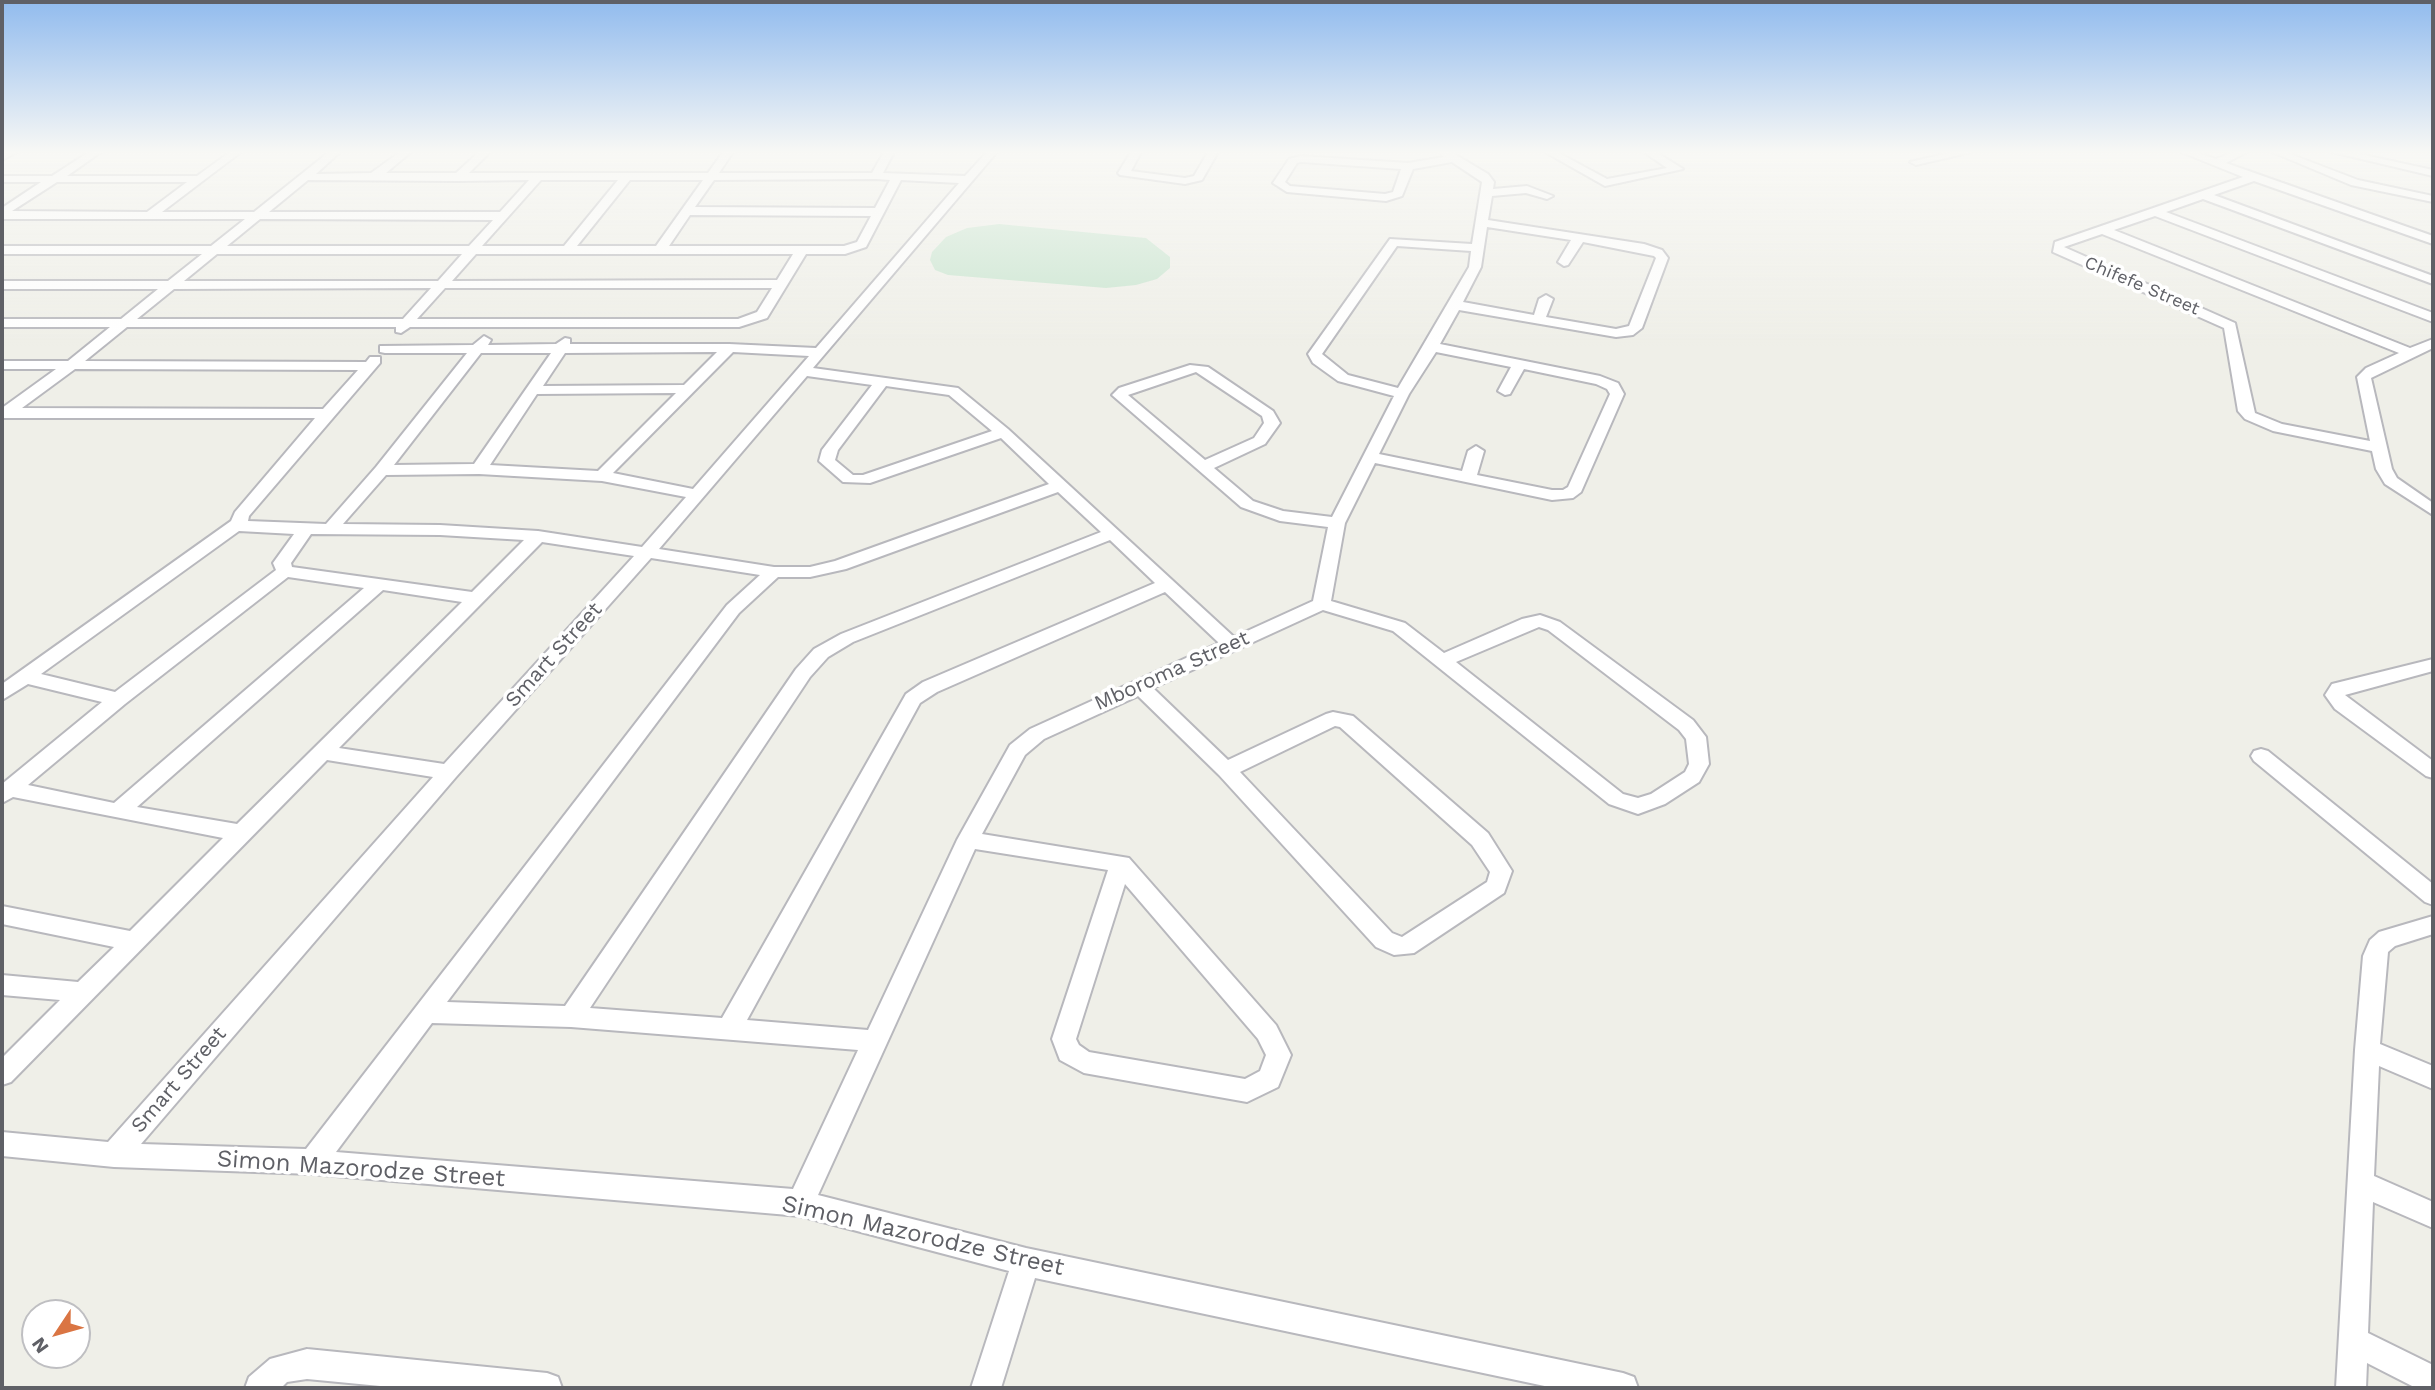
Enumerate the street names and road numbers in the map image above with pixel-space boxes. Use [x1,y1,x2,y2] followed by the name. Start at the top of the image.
[2081,252,2203,320] street label: Chifefe Street
[500,597,608,713] street label: Smart Street
[1091,626,1253,716] street label: Mboroma Street
[126,1022,232,1138] street label: Smart Street
[216,1145,506,1193] street label: Simon Mazorodze Street
[779,1190,1067,1282] street label: Simon Mazorodze Street

